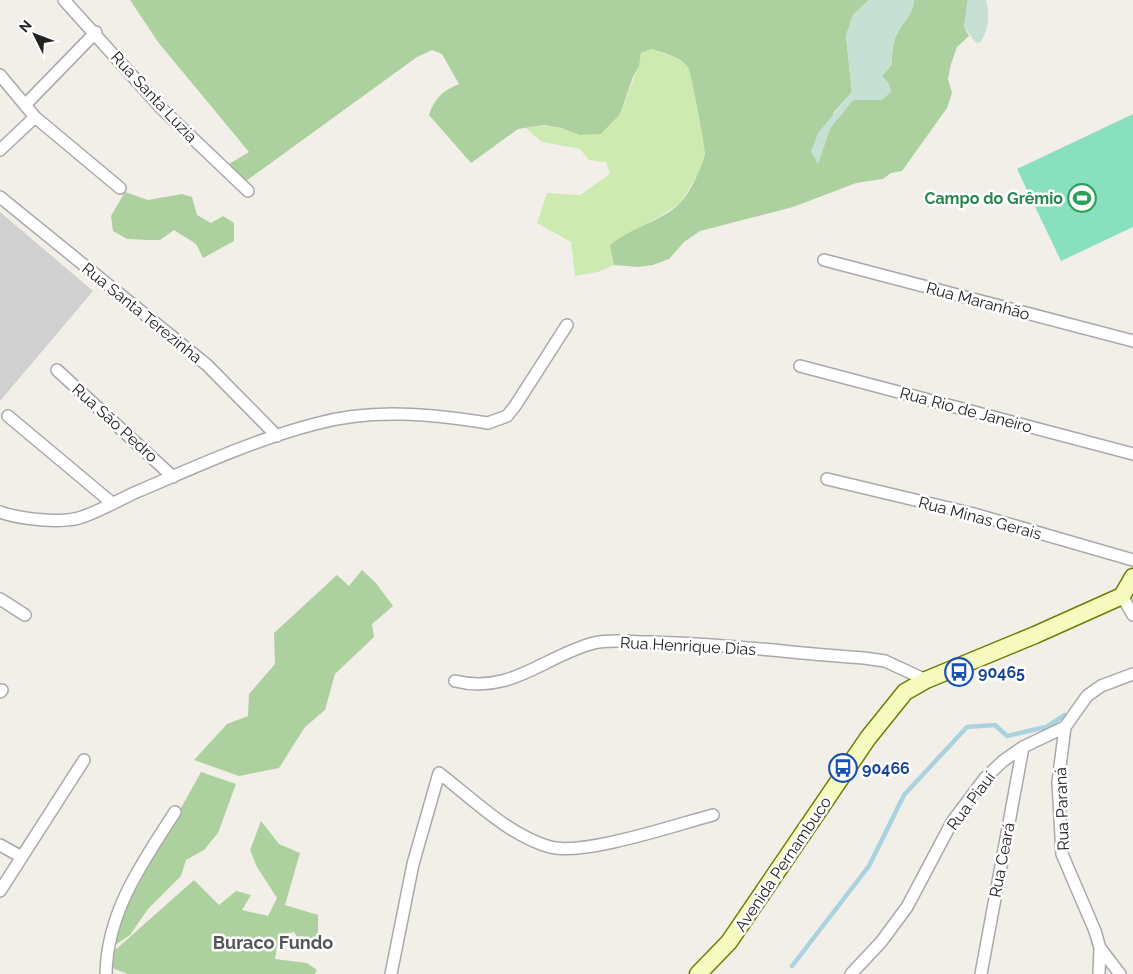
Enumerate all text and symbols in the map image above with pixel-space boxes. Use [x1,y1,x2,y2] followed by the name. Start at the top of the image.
[10,10,60,60] north arrow
[16,17,35,36] text: N
[107,48,201,146] street label: Rua Santa Luzia
[1067,183,1097,213] sports icon: Campo do Grêmio
[924,189,1063,208] place label: Campo do Grêmio
[78,259,206,367] street label: Rua Santa Terezinha
[924,278,1032,324] street label: Rua Maranhão
[68,380,162,466] street label: Rua São Pedro
[898,383,1034,437] street label: Rua Rio de Janeiro
[917,492,1044,544] street label: Rua Minas Gerais
[619,633,757,659] street label: Rua Henrique Dias
[944,657,974,687] bus stop icon: 90465
[978,663,1025,682] place label: 90465
[828,753,858,783] bus stop icon: 90466
[862,759,910,778] place label: 90466
[1051,767,1073,851] street label: Rua Paraná
[943,768,999,834] street label: Rua Piauí
[731,793,835,935] street label: Avenida Pernambuco
[985,821,1019,899] street label: Rua Ceará
[213,932,333,953] district label: Buraco Fundo

